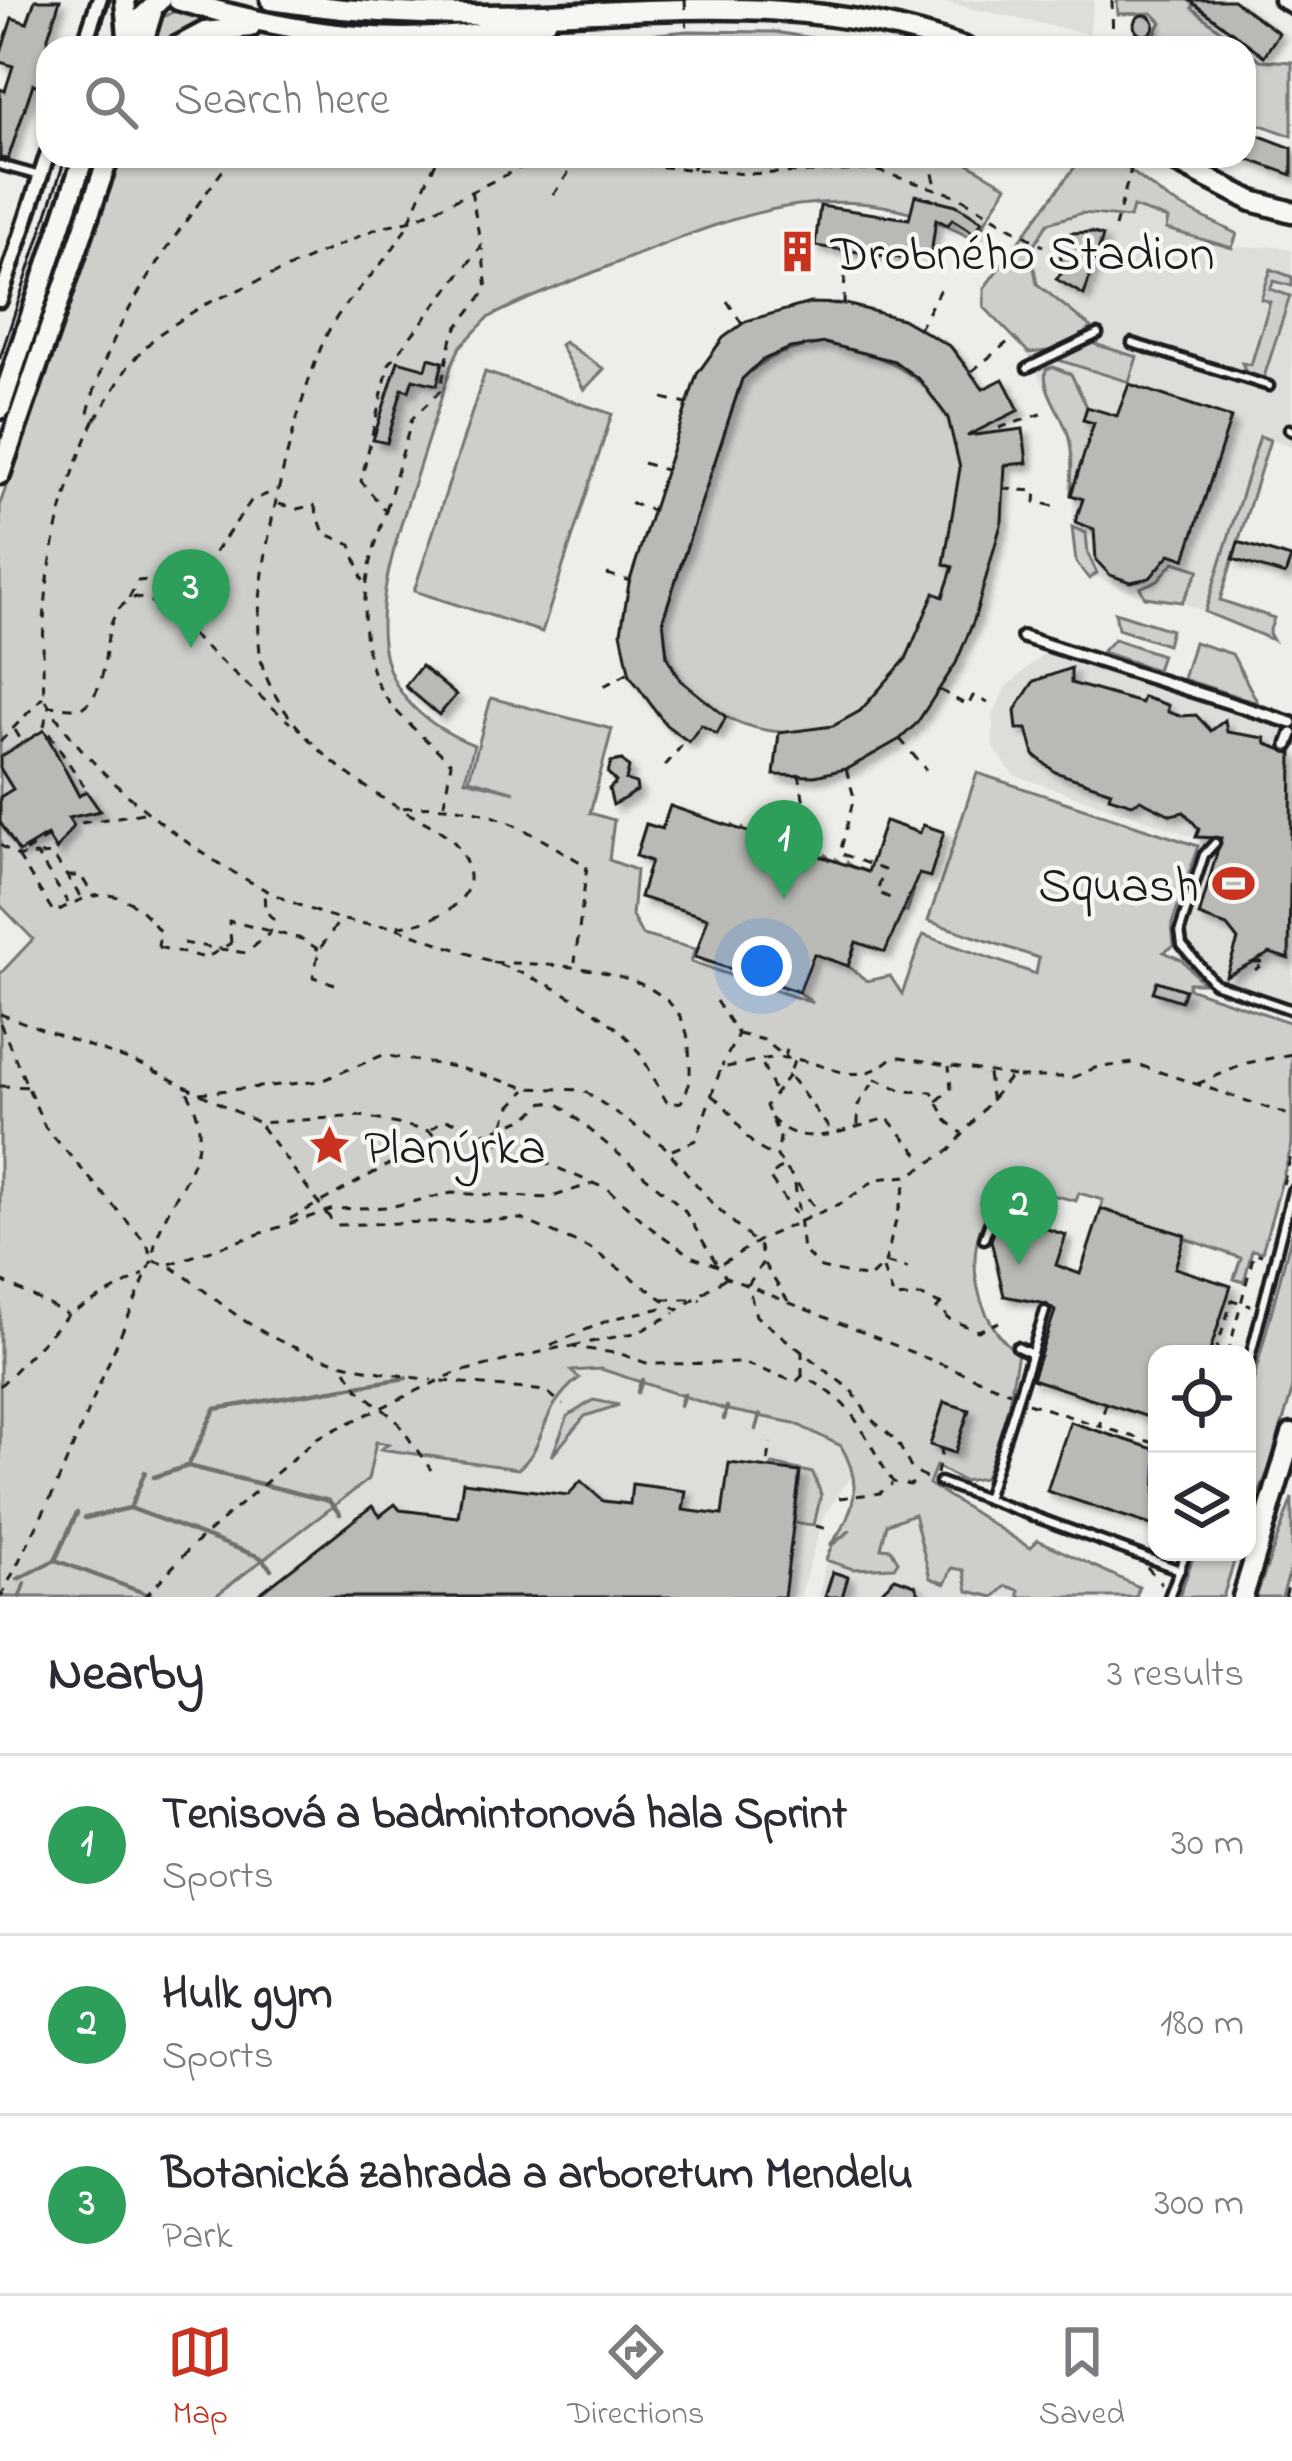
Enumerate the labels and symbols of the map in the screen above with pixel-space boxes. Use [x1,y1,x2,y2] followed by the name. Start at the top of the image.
[829,219,1215,294] place label: Drobného Stadion
[774,228,820,274] building icon: Drobného Stadion
[152,549,230,648] pin: 3
[745,800,823,899] pin: 1
[1038,851,1199,926] place label: Squash
[1210,860,1256,906] sports icon: Squash
[732,936,792,996] your location
[364,1113,546,1188] place label: Planýrka
[307,1122,353,1168] place icon: Planýrka
[980,1166,1058,1265] pin: 2

